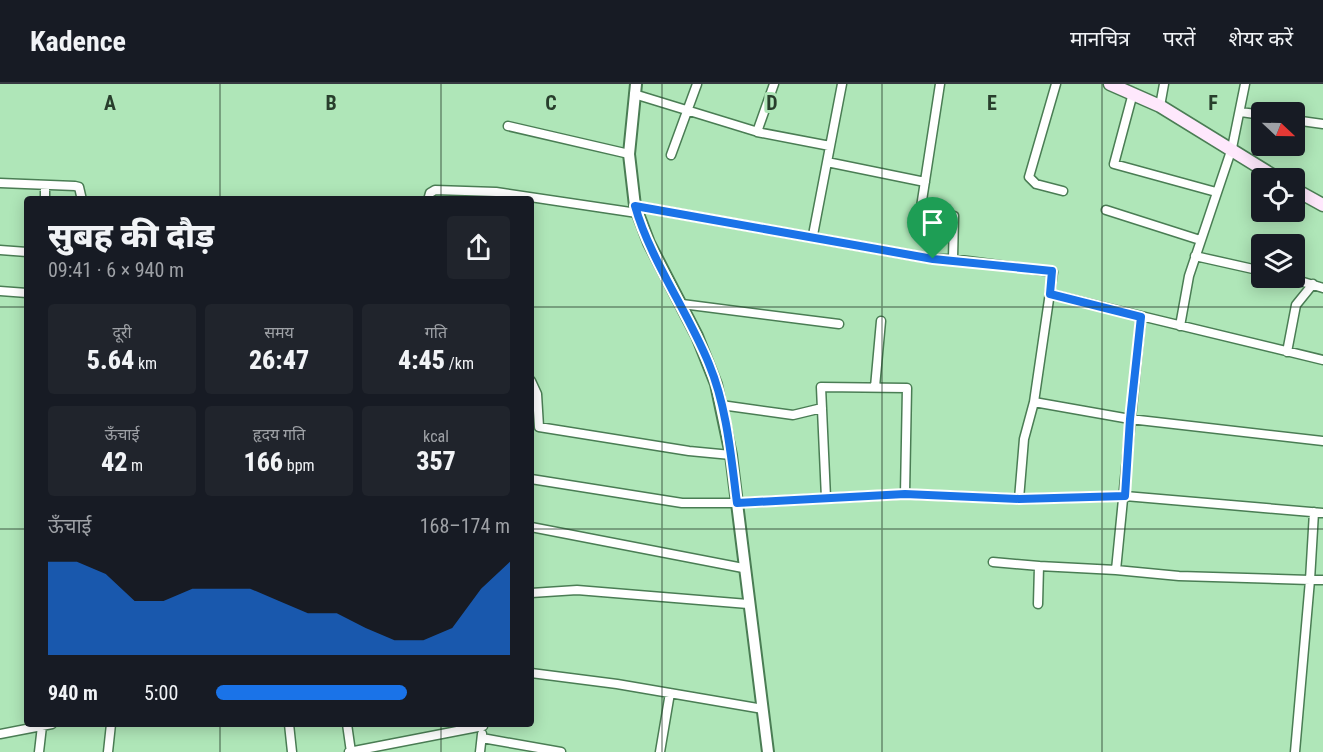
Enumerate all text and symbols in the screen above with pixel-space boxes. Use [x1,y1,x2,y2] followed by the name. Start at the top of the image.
[30,25,126,58] text: Kadence
[1070,27,1130,51] text: मानचित्र
[1163,27,1195,51] text: परतें
[1228,27,1293,51] text: शेयर करें
[104,91,116,115] text: A
[325,91,337,115] text: B
[545,91,557,115] text: C
[766,91,778,115] text: D
[987,91,997,115] text: E
[1208,91,1218,115] text: F
[1251,102,1305,156] north arrow
[1251,102,1305,288] map controls
[1251,168,1305,222] button: locate
[907,197,958,259] pin
[916,206,949,239] icon: arrive
[48,216,214,255] text: सुबह की दौड़
[447,216,510,279] button: share
[1251,234,1305,288] button: layers
[48,258,184,282] text: 09:41 · 6 × 940 m
[112,323,132,342] text: दूरी
[264,323,294,342] text: समय
[425,323,447,342] text: गति
[87,345,134,375] text: 5.64
[249,345,309,375] text: 26:47
[398,345,445,375] text: 4:45
[134,354,157,373] text: km
[445,354,474,373] text: /km
[105,425,139,444] text: ऊँचाई
[253,425,305,444] text: हृदय गति
[423,427,449,446] text: kcal
[416,446,456,476] text: 357
[101,447,127,477] text: 42
[243,447,283,477] text: 166
[127,456,143,475] text: m
[283,456,315,475] text: bpm
[48,514,91,538] text: ऊँचाई
[420,514,510,538] text: 168–174 m
[48,681,98,705] text: 940 m
[144,681,178,705] text: 5:00

